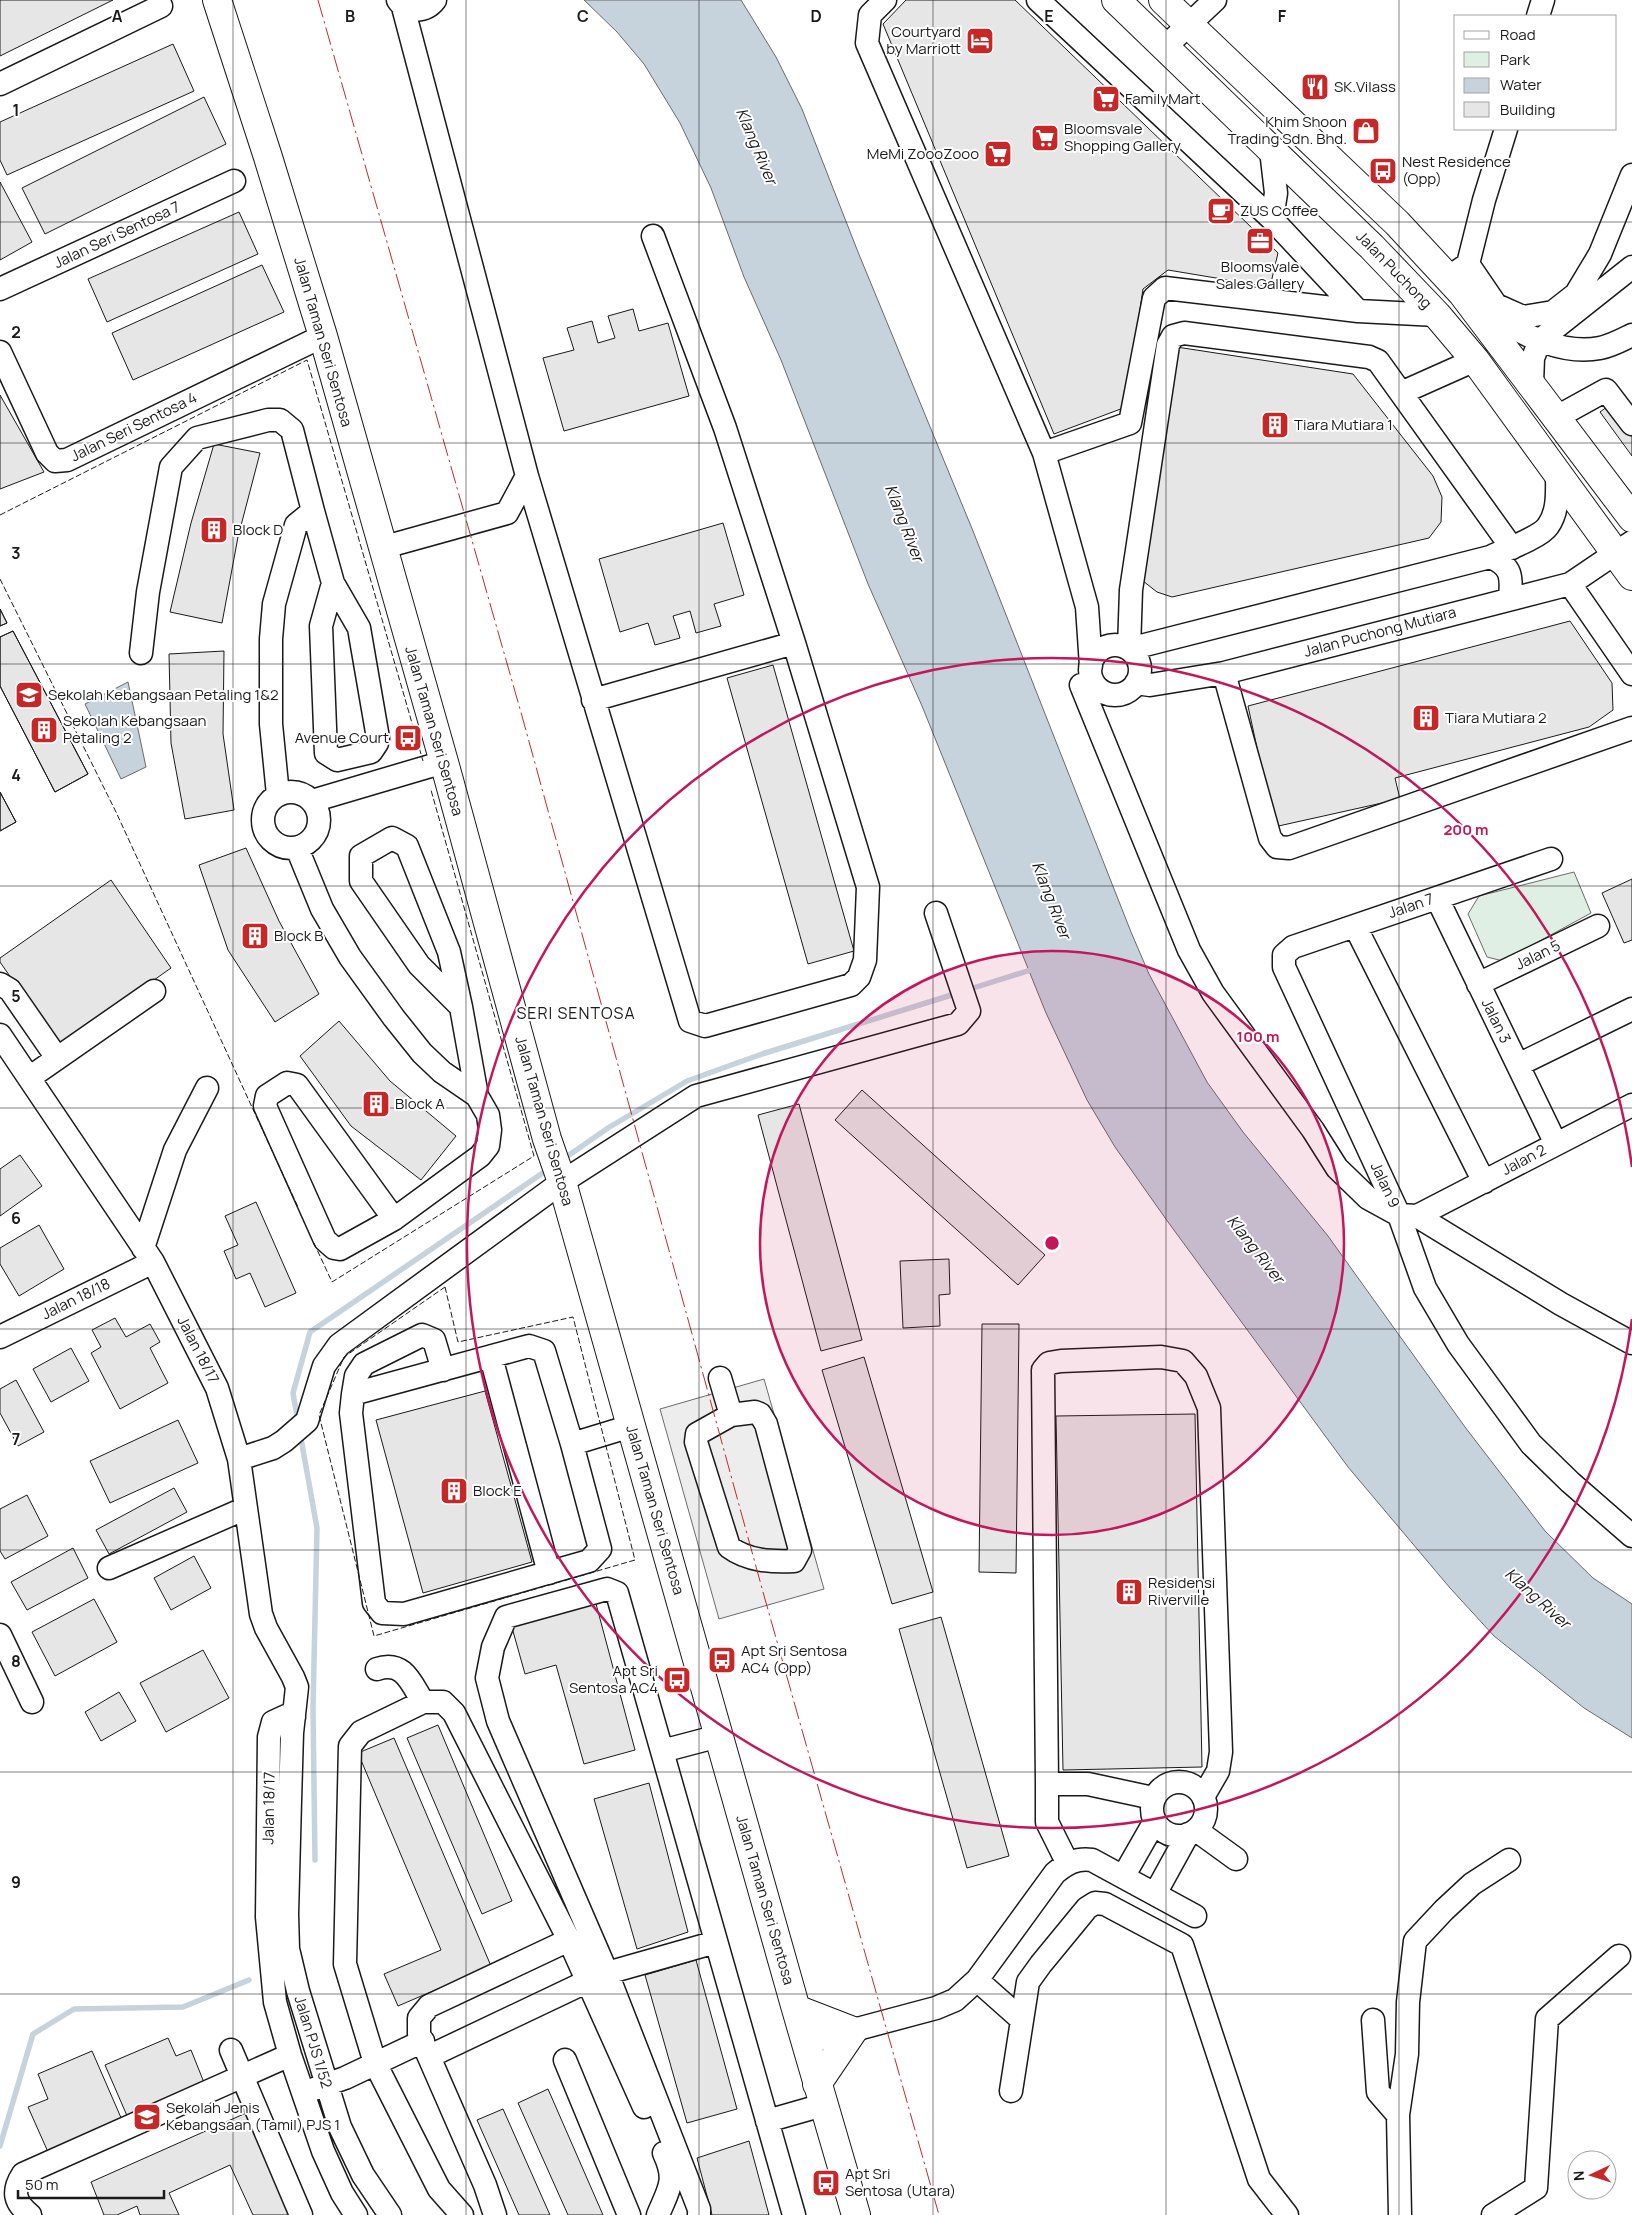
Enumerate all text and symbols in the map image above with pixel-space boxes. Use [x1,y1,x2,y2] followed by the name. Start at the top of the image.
[112,5,123,27] text: A
[345,5,355,27] text: B
[577,5,589,27] text: C
[810,5,822,27] text: D
[1044,5,1054,27] text: E
[1278,5,1287,27] text: F
[1454,15,1617,130] legend
[886,21,961,59] place label: Courtyard by Marriott
[1500,24,1536,45] text: Road
[965,26,995,56] hotel icon: Courtyard by Marriott
[1500,49,1530,70] text: Park
[1300,72,1330,102] restaurant icon: SK.Vilass
[1500,74,1542,95] text: Water
[1334,76,1396,97] place label: SK.Vilass
[1091,84,1121,114] supermarket icon: FamilyMart
[1125,88,1201,109] place label: FamilyMart
[12,99,20,121] text: 1
[1500,99,1555,120] text: Building
[731,104,784,190] water label: Klang River
[1228,111,1347,149] place label: Khim Shoon Trading Sdn. Bhd.
[1351,116,1381,146] shop icon: Khim Shoon Trading Sdn. Bhd.
[1064,118,1181,156] place label: Bloomsvale Shopping Gallery
[1030,123,1060,153] supermarket icon: Bloomsvale Shopping Gallery
[983,139,1013,169] supermarket icon: MeMi ZoooZooo
[867,143,979,164] place label: MeMi ZoooZooo
[1402,151,1511,189] place label: Nest Residence (Opp)
[1368,156,1398,186] bus stop icon: Nest Residence (Opp)
[50,196,183,273] street label: Jalan Seri Sentosa 7
[1206,196,1236,226] cafe icon: ZUS Coffee
[1240,200,1319,221] place label: ZUS Coffee
[1245,226,1275,256] office icon: Bloomsvale Sales Gallery
[1352,226,1437,313] street label: Jalan Puchong
[289,255,358,429] street label: Jalan Taman Seri Sentosa
[1216,256,1304,294] place label: Bloomsvale Sales Gallery
[11,321,21,343] text: 2
[67,387,201,466] street label: Jalan Seri Sentosa 4
[1260,410,1290,440] building icon: Tiara Mutiara 1
[1294,414,1393,435] place label: Tiara Mutiara 1
[880,481,931,567] water label: Klang River
[199,515,229,545] building icon: Block D
[233,519,283,540] place label: Block D
[11,542,21,564] text: 3
[1301,601,1458,662] street label: Jalan Puchong Mutiara
[400,644,469,818] street label: Jalan Taman Seri Sentosa
[14,680,44,710] school or university icon: Sekolah Kebangsaan Petaling 1&2
[48,684,279,705] place label: Sekolah Kebangsaan Petaling 1&2
[1411,703,1441,733] building icon: Tiara Mutiara 2
[1445,707,1547,728] place label: Tiara Mutiara 2
[63,710,207,748] place label: Sekolah Kebangsaan Petaling 2
[29,715,59,745] building icon: Sekolah Kebangsaan Petaling 2
[393,723,423,753] bus stop icon: Avenue Court
[295,727,389,748] place label: Avenue Court
[11,764,21,786] text: 4
[1443,819,1489,840] text: 200 m
[1027,858,1078,944] water label: Klang River
[1385,888,1436,923] street label: Jalan 7
[240,921,270,951] building icon: Block B
[274,925,324,946] place label: Block B
[1512,935,1564,974] street label: Jalan 5
[11,985,21,1007] text: 5
[1477,995,1516,1047] street label: Jalan 3
[516,1002,636,1024] district label: SERI SENTOSA
[1237,1026,1279,1047] text: 100 m
[510,1034,579,1208] street label: Jalan Taman Seri Sentosa
[361,1089,391,1119] building icon: Block A
[395,1093,445,1114] place label: Block A
[1498,1139,1550,1180] street label: Jalan 2
[1366,1158,1405,1211] street label: Jalan 9
[11,1207,21,1229] text: 6
[1222,1210,1291,1289] water label: Klang River
[1043,1234,1061,1252] centre of rings
[38,1273,114,1324] street label: Jalan 18/18
[173,1313,224,1387] street label: Jalan 18/17
[621,1423,690,1597] street label: Jalan Taman Seri Sentosa
[12,1428,20,1450] text: 7
[439,1476,469,1506] building icon: Block E
[473,1480,522,1501] place label: Block E
[1501,1563,1577,1635] water label: Klang River
[1148,1572,1215,1610] place label: Residensi Riverville
[1114,1577,1144,1607] building icon: Residensi Riverville
[741,1640,847,1678] place label: Apt Sri Sentosa AC4 (Opp)
[707,1645,737,1675] bus stop icon: Apt Sri Sentosa AC4 (Opp)
[11,1650,21,1672] text: 8
[569,1660,658,1698] place label: Apt Sri Sentosa AC4
[662,1665,692,1695] bus stop icon: Apt Sri Sentosa AC4
[257,1771,280,1845] street label: Jalan 18/17
[731,1813,800,1987] street label: Jalan Taman Seri Sentosa
[11,1871,21,1893] text: 9
[289,1993,337,2091] street label: Jalan PJS 1/52
[166,2097,340,2135] place label: Sekolah Jenis Kebangsaan (Tamil) PJS 1
[132,2102,162,2132] school or university icon: Sekolah Jenis Kebangsaan (Tamil) PJS 1
[1567,2150,1617,2200] north arrow
[845,2163,956,2201] place label: Apt Sri Sentosa (Utara)
[18,2168,164,2200] scale bar
[811,2168,841,2198] bus stop icon: Apt Sri Sentosa (Utara)
[1569,2170,1588,2182] text: N
[25,2174,59,2195] text: 50 m

